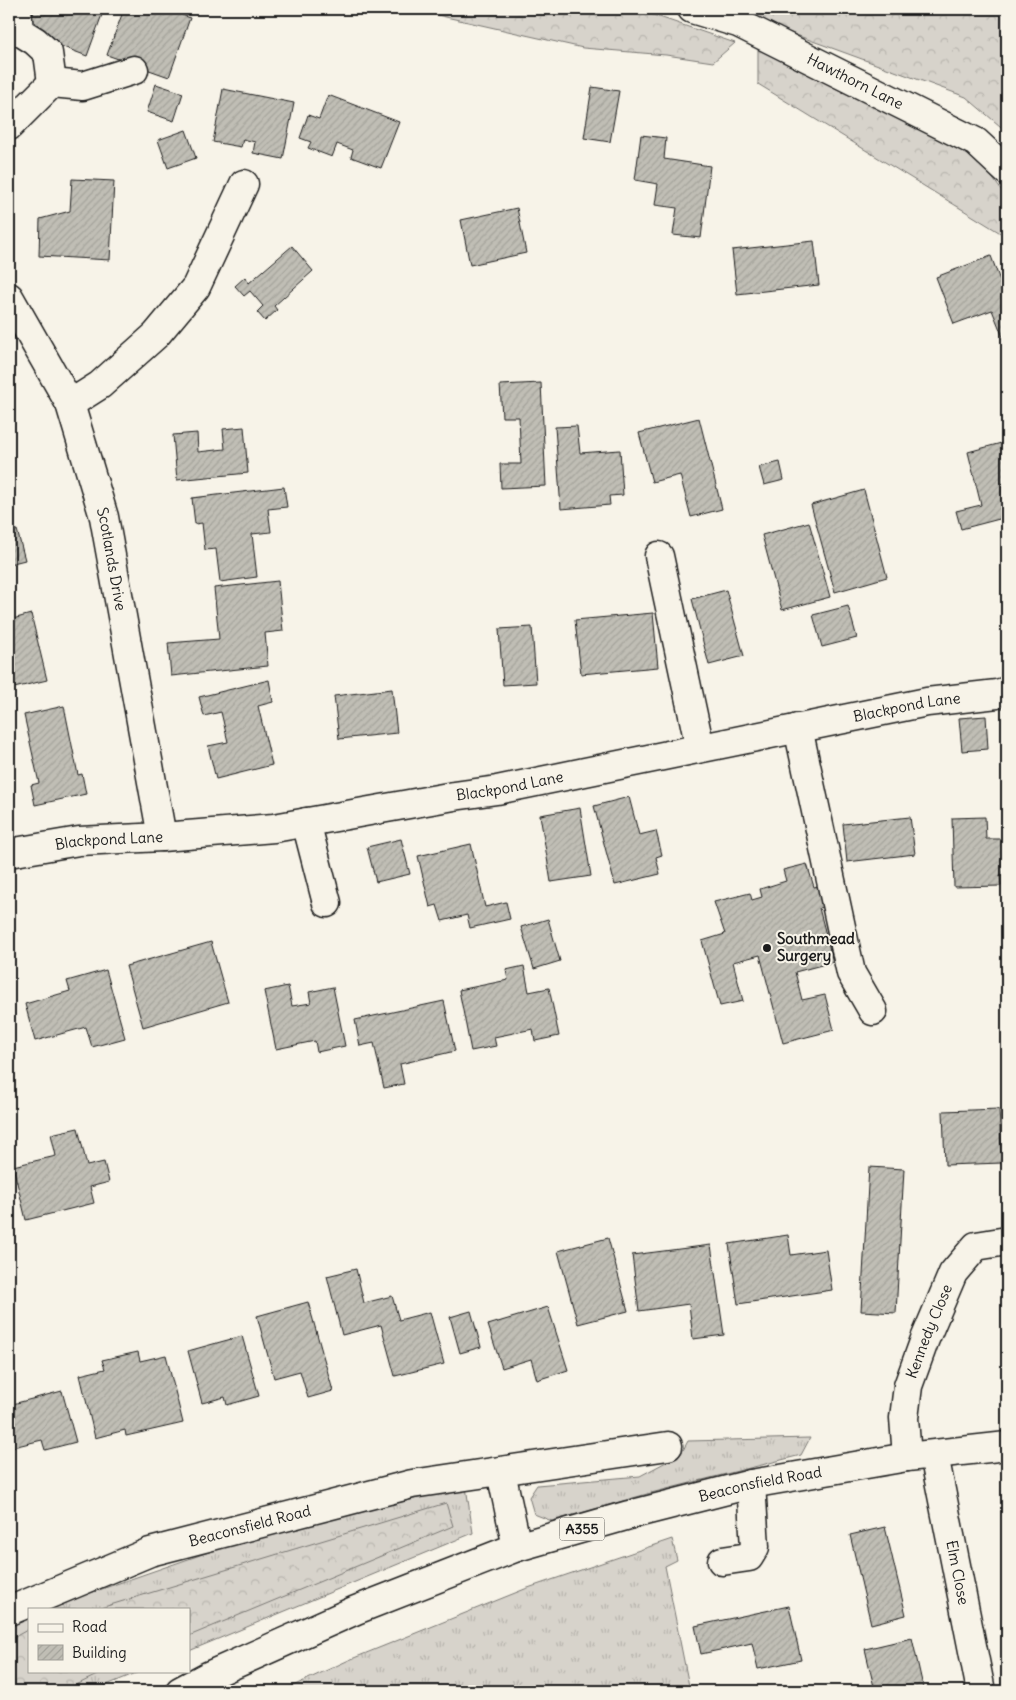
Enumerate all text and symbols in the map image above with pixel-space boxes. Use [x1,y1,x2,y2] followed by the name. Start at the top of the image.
[804,49,907,113] street label: Hawthorn Lane
[93,505,131,612] street label: Scotlands Drive
[852,688,961,726] street label: Blackpond Lane
[455,767,565,805] street label: Blackpond Lane
[53,827,164,854] street label: Blackpond Lane
[777,929,855,966] place label: Southmead Surgery
[761,942,773,954] marker: Southmead Surgery
[902,1281,956,1381] street label: Kennedy Close
[697,1462,823,1506] street label: Beaconsfield Road
[187,1501,313,1551] street label: Beaconsfield Road
[560,1518,604,1540] road number: A355
[942,1539,974,1607] street label: Elm Close
[28,1608,190,1672] legend
[72,1617,107,1636] text: Road
[72,1643,127,1662] text: Building

